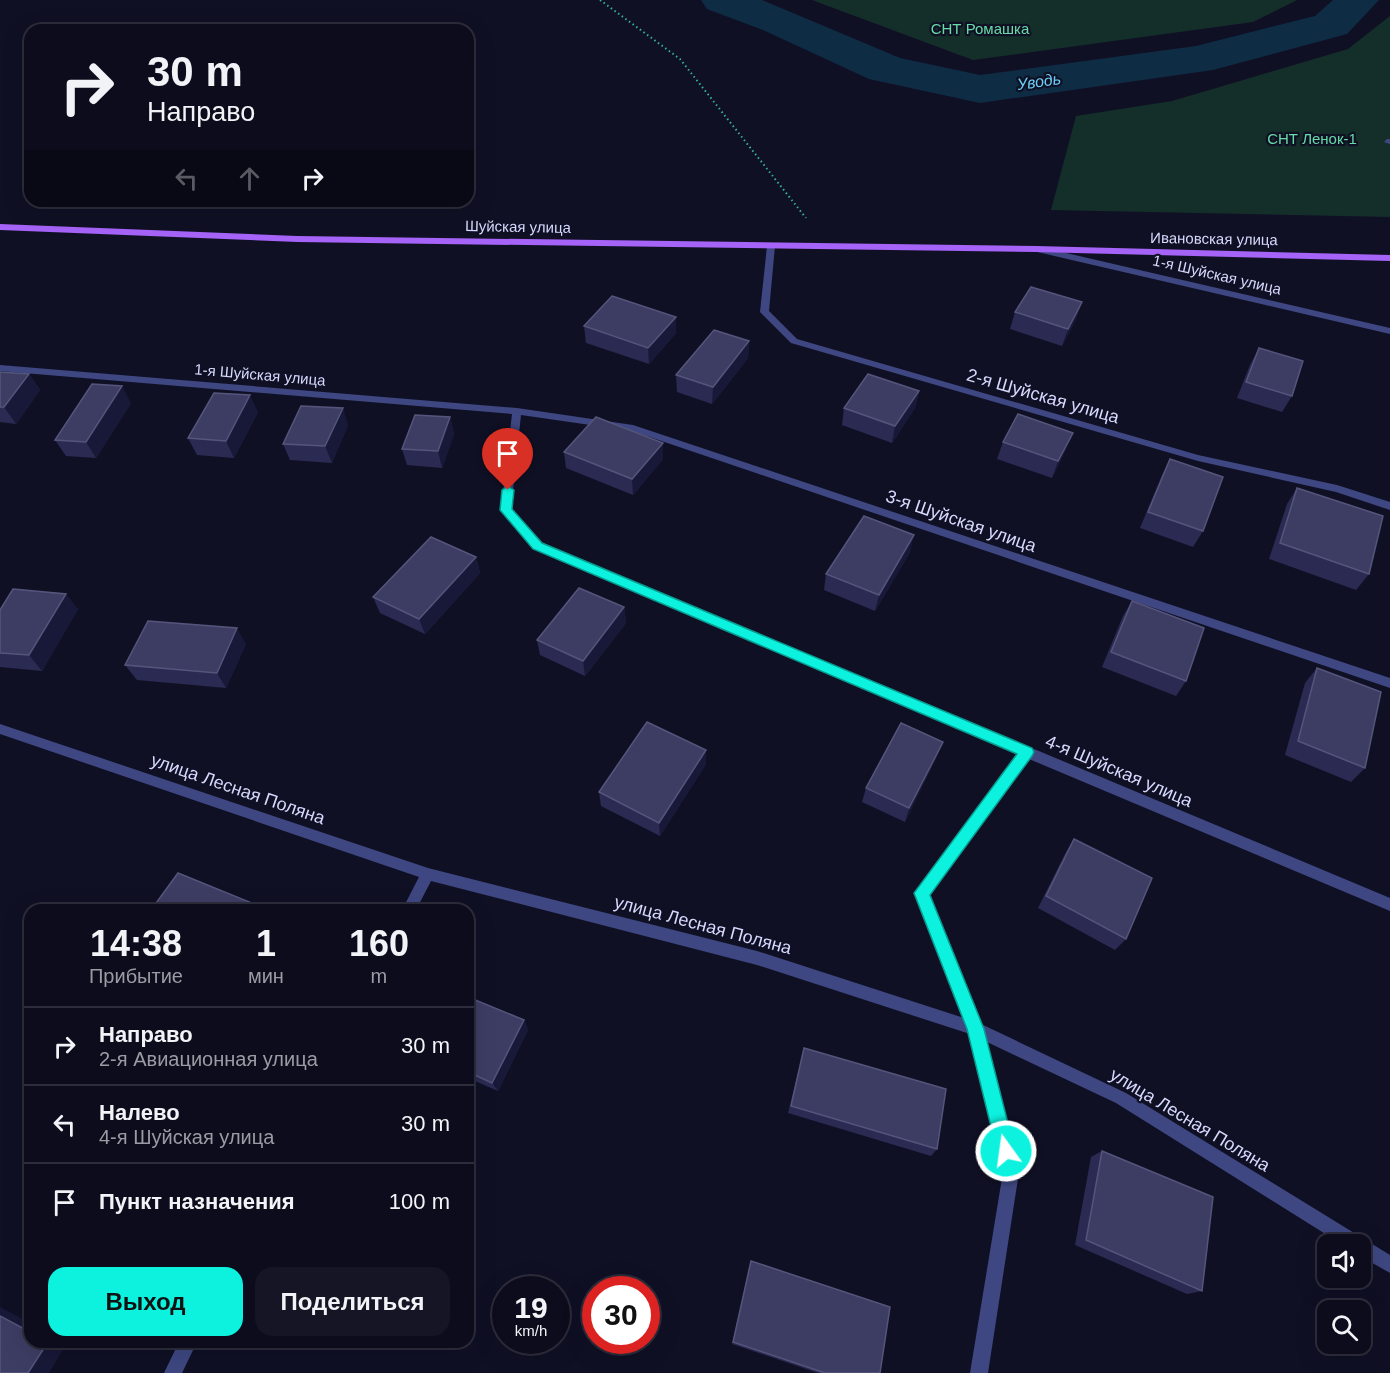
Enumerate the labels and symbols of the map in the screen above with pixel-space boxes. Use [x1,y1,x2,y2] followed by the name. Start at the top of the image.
[931,20,1030,37] park label: СНТ Ромашка
[1015,70,1062,93] water label: Уводь
[1267,130,1357,147] park label: СНТ Ленок-1
[465,217,572,236] street label: Шуйская улица
[1150,229,1279,248] street label: Ивановская улица
[1151,251,1284,298] street label: 1-я Шуйская улица
[194,360,327,389] street label: 1-я Шуйская улица
[964,365,1123,428] street label: 2-я Шуйская улица
[482,428,533,490] pin
[883,486,1040,556] street label: 3-я Шуйская улица
[1042,731,1196,811] street label: 4-я Шуйская улица
[148,750,329,829] street label: улица Лесная Поляна
[612,892,795,959] street label: улица Лесная Поляна
[1107,1064,1274,1176] street label: улица Лесная Поляна
[974,1119,1038,1183] position arrow
[582,1276,660,1354] speed limit sign: 30

